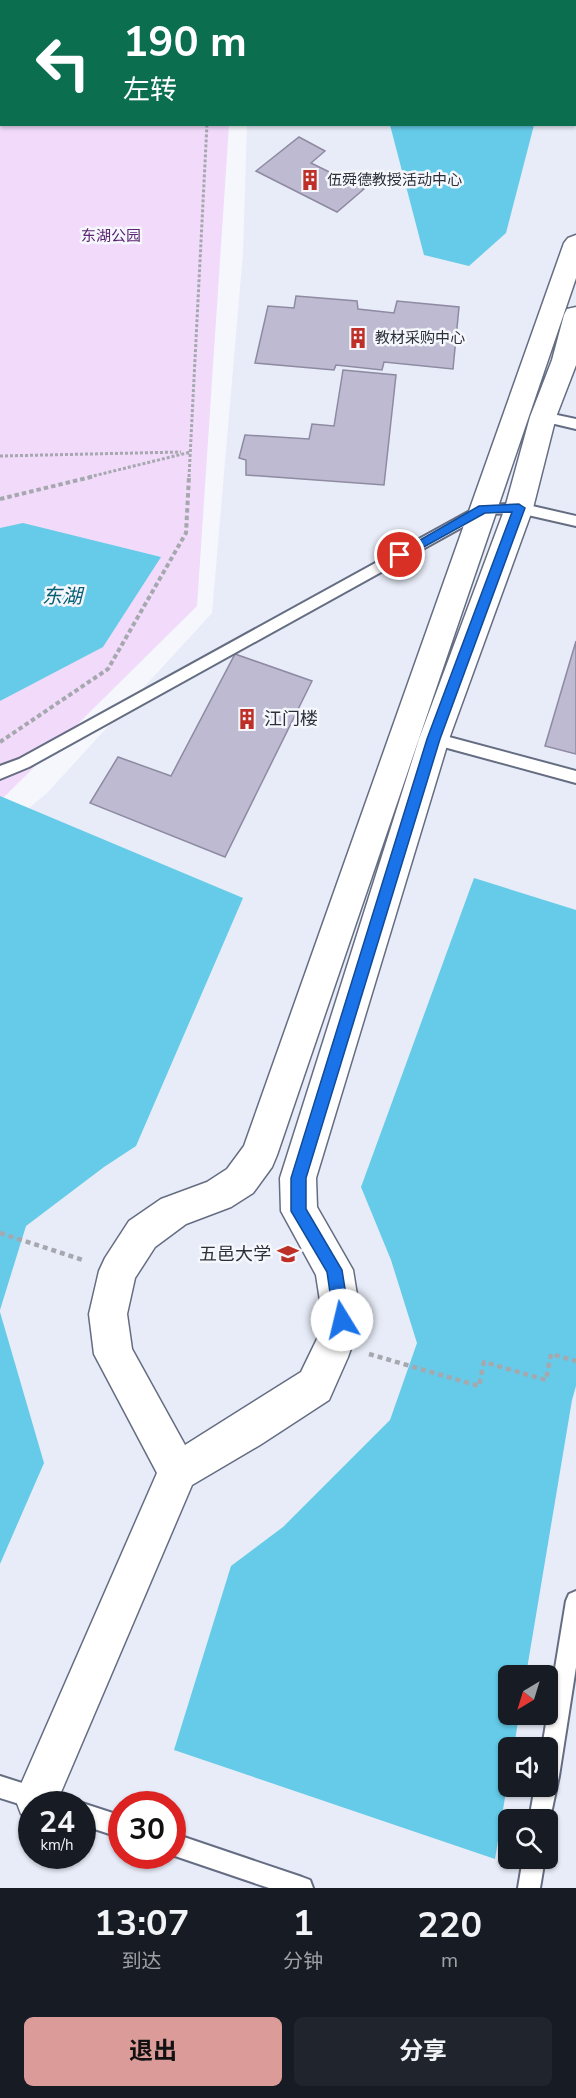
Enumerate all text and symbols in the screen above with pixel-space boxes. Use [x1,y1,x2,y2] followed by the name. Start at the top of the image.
[123,14,247,71] text: 190 m
[24,24,102,102] icon: left
[123,72,177,109] text: 左转
[298,168,322,192] building icon: 伍舜德教授活动中心
[327,170,462,190] place label: 伍舜德教授活动中心
[81,226,141,246] park label: 东湖公园
[346,326,370,350] building icon: 教材采购中心
[375,328,465,348] place label: 教材采购中心
[374,529,425,580] pin
[383,538,416,571] icon: arrive
[42,583,85,610] water label: 东湖
[235,707,259,731] building icon: 江门楼
[264,707,318,731] place label: 江门楼
[199,1242,271,1266] place label: 五邑大学
[276,1242,300,1266] school or university icon: 五邑大学
[310,1288,374,1352] position arrow
[498,1665,558,1725] north arrow
[498,1665,558,1869] map controls
[498,1737,558,1797] button: sound
[108,1791,186,1869] speed limit sign: 30
[39,1802,75,1843] text: 24
[498,1809,558,1869] button: search
[40,1835,74,1855] text: km/h
[94,1899,189,1948] text: 13:07
[292,1899,314,1948] text: 1
[417,1901,482,1950] text: 220
[441,1947,458,1974] text: m
[122,1948,162,1975] text: 到达
[283,1948,323,1975] text: 分钟
[24,2017,282,2086] button: 退出
[294,2017,552,2086] button: 分享

